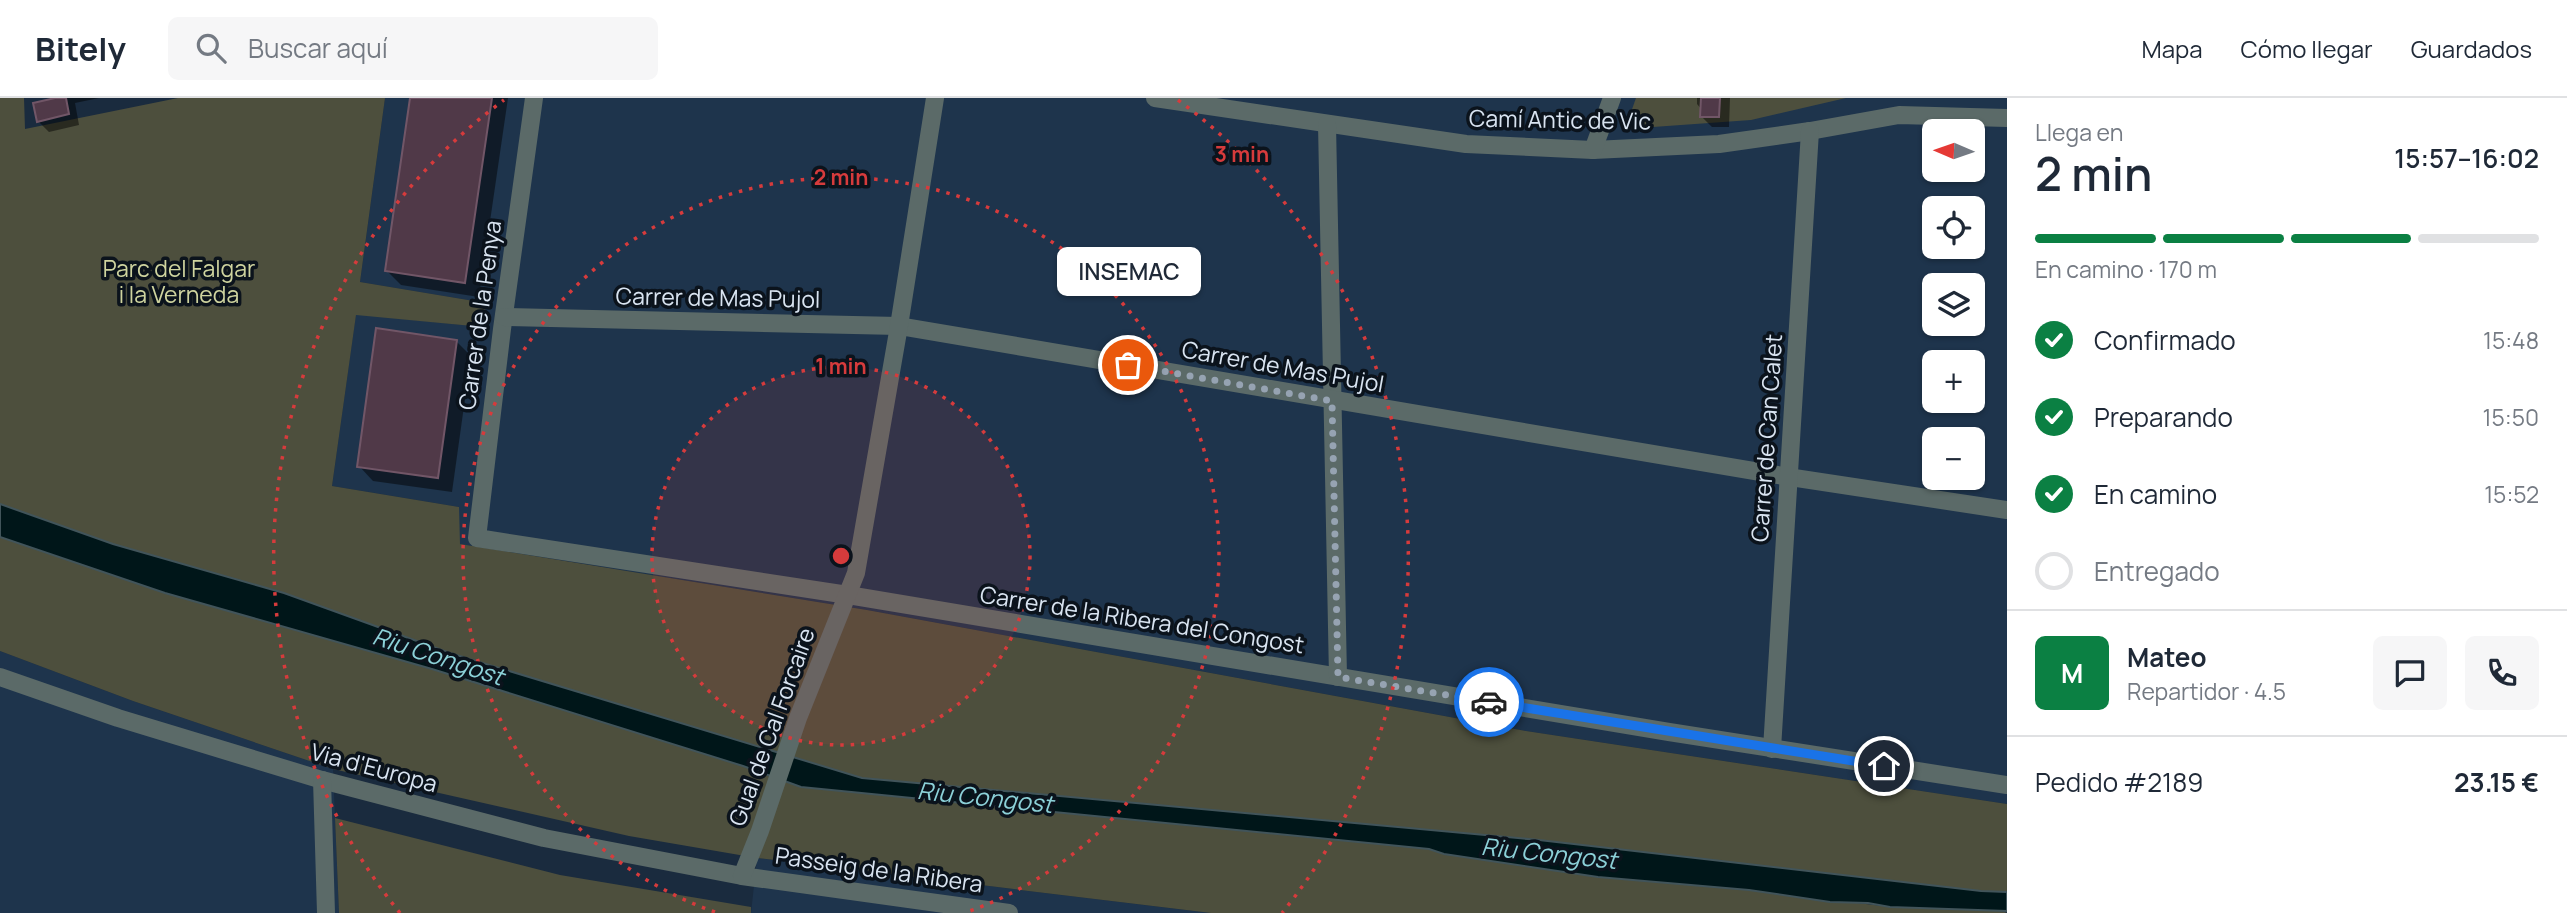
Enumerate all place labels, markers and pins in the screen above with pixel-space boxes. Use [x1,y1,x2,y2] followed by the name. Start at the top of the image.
[1056,246,1200,295] callout: INSEMAC
[1098,335,1158,395] pin
[829,544,853,568] centre of rings
[1854,736,1914,796] pin

